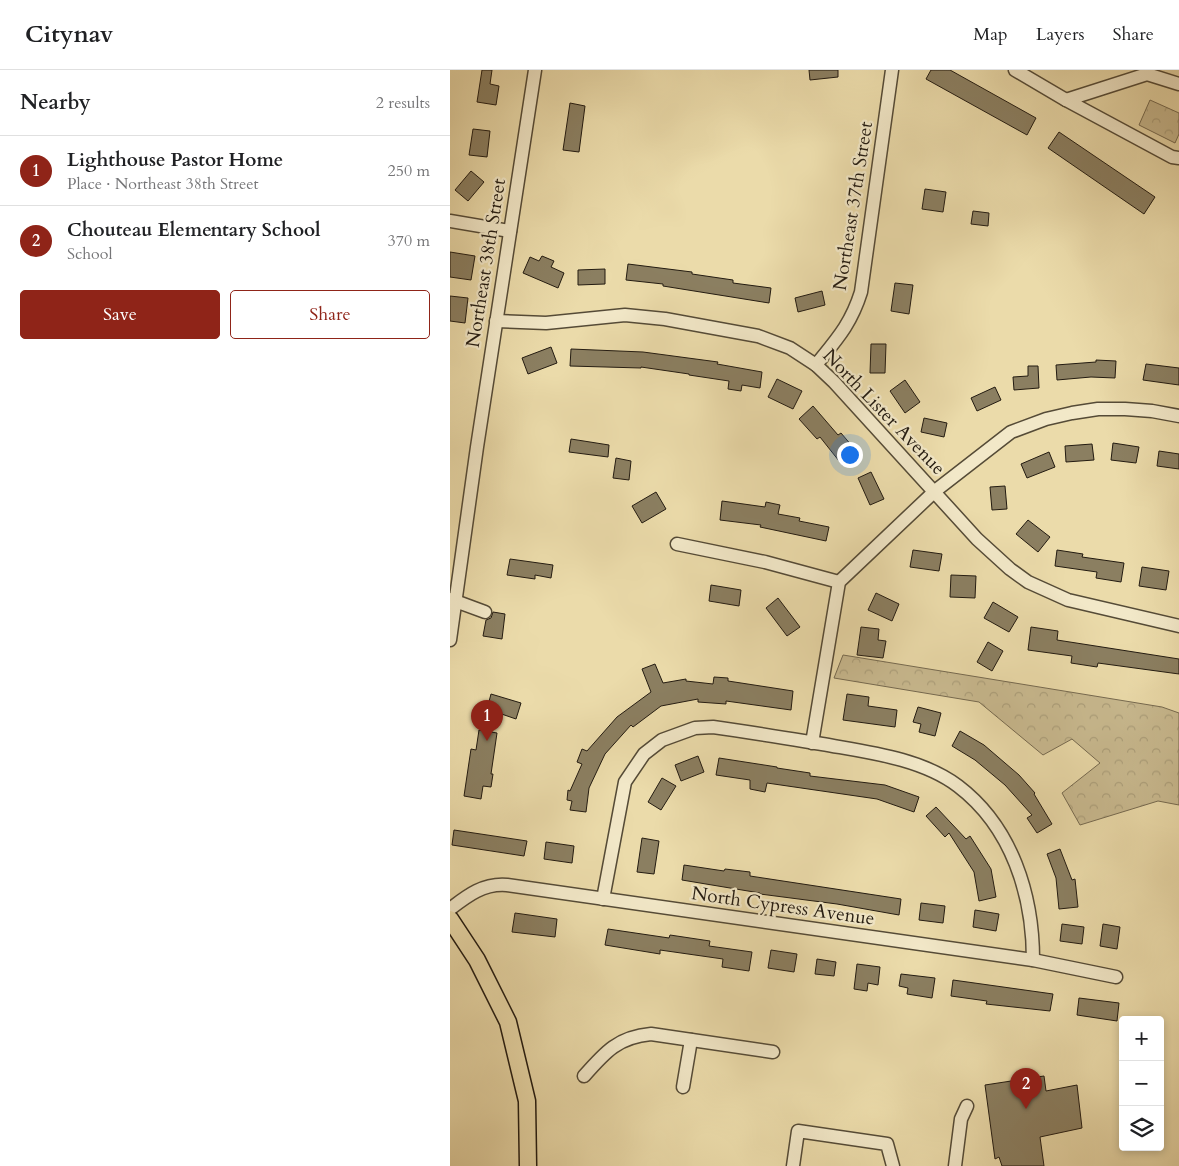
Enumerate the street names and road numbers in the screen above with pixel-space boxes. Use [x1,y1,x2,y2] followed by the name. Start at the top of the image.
[827,120,879,292] street label: Northeast 37th Street
[460,177,512,349] street label: Northeast 38th Street
[817,343,951,481] street label: North Lister Avenue
[690,880,876,932] street label: North Cypress Avenue

